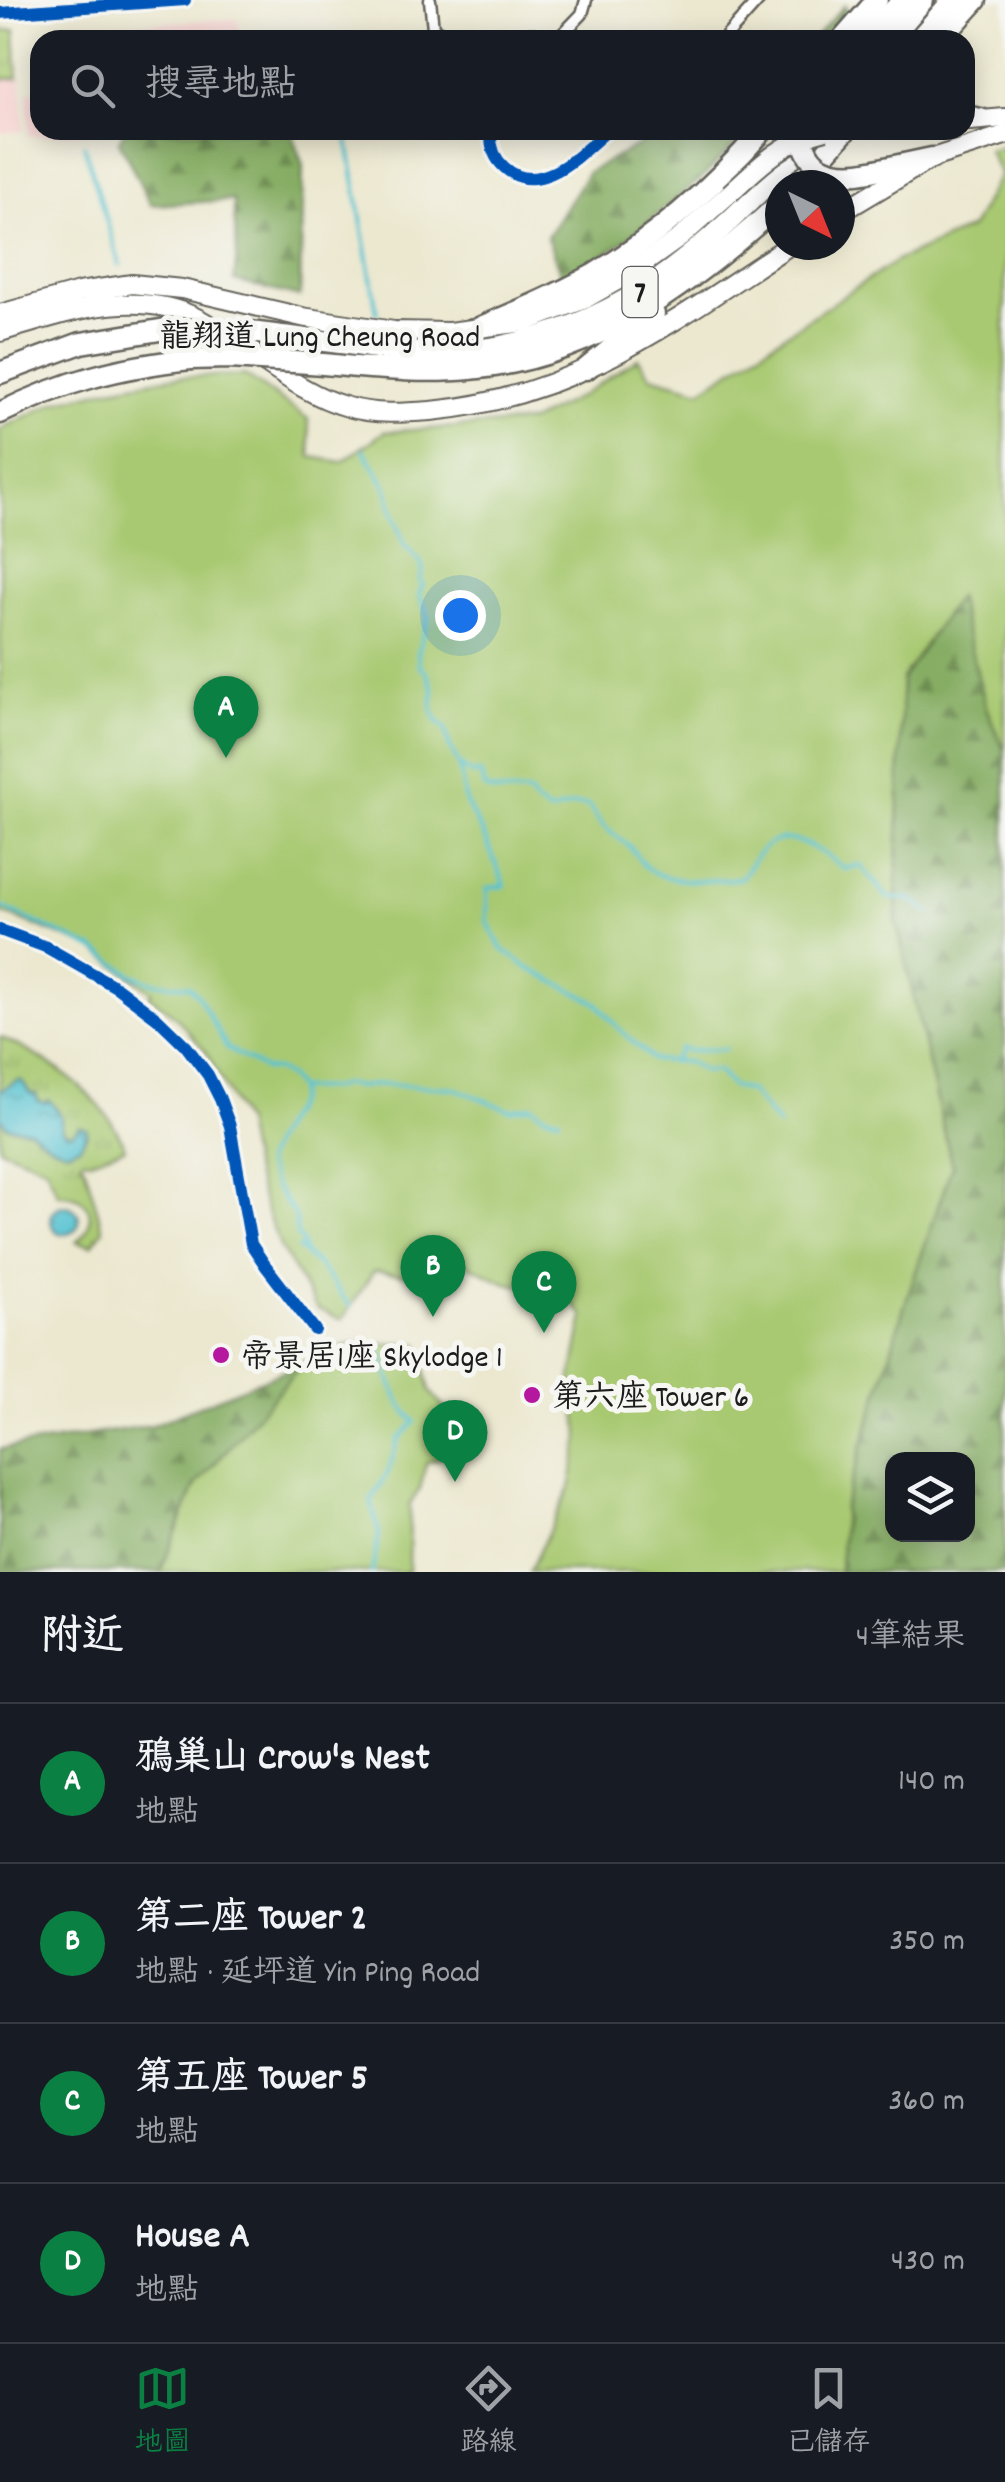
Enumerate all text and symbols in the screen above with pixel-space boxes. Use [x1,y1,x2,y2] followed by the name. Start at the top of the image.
[30,30,975,140] search box
[65,58,120,113] icon: search
[145,60,297,115] text: 搜尋地點
[765,170,855,260] north arrow
[622,267,658,317] road number: 7
[160,317,480,363] street label: 龍翔道 Lung Cheung Road
[435,590,486,641] your location
[194,676,258,758] pin: A
[400,1234,466,1317] pin: B
[512,1250,576,1333] pin: C
[241,1337,503,1383] place label: 帝景居1座 Skylodge 1
[210,1344,232,1366] marker: 帝景居1座 Skylodge 1
[552,1377,749,1423] place label: 第六座 Tower 6
[521,1384,543,1406] marker: 第六座 Tower 6
[422,1400,488,1482] pin: D
[885,1452,975,1542] map controls
[885,1452,975,1542] button: layers
[40,1610,124,1670] text: 附近
[856,1616,965,1662] text: 4筆結果
[135,1733,430,1788] text: 鴉巢山 Crow's Nest
[64,1760,81,1806] text: A
[898,1760,965,1806] text: 140 m
[135,1792,199,1838] text: 地點
[135,1893,367,1948] text: 第二座 Tower 2
[65,1920,80,1966] text: B
[889,1920,965,1966] text: 350 m
[135,1952,480,1998] text: 地點 · 延坪道 Yin Ping Road
[135,2053,368,2108] text: 第五座 Tower 5
[65,2080,80,2126] text: C
[888,2080,965,2126] text: 360 m
[135,2112,199,2158] text: 地點
[135,2211,250,2266] text: House A
[64,2240,81,2286] text: D
[891,2240,965,2286] text: 430 m
[135,2270,199,2316] text: 地點
[135,2361,191,2465] tab: 地圖
[460,2361,516,2465] tab: 路線
[786,2361,870,2465] tab: 已儲存

